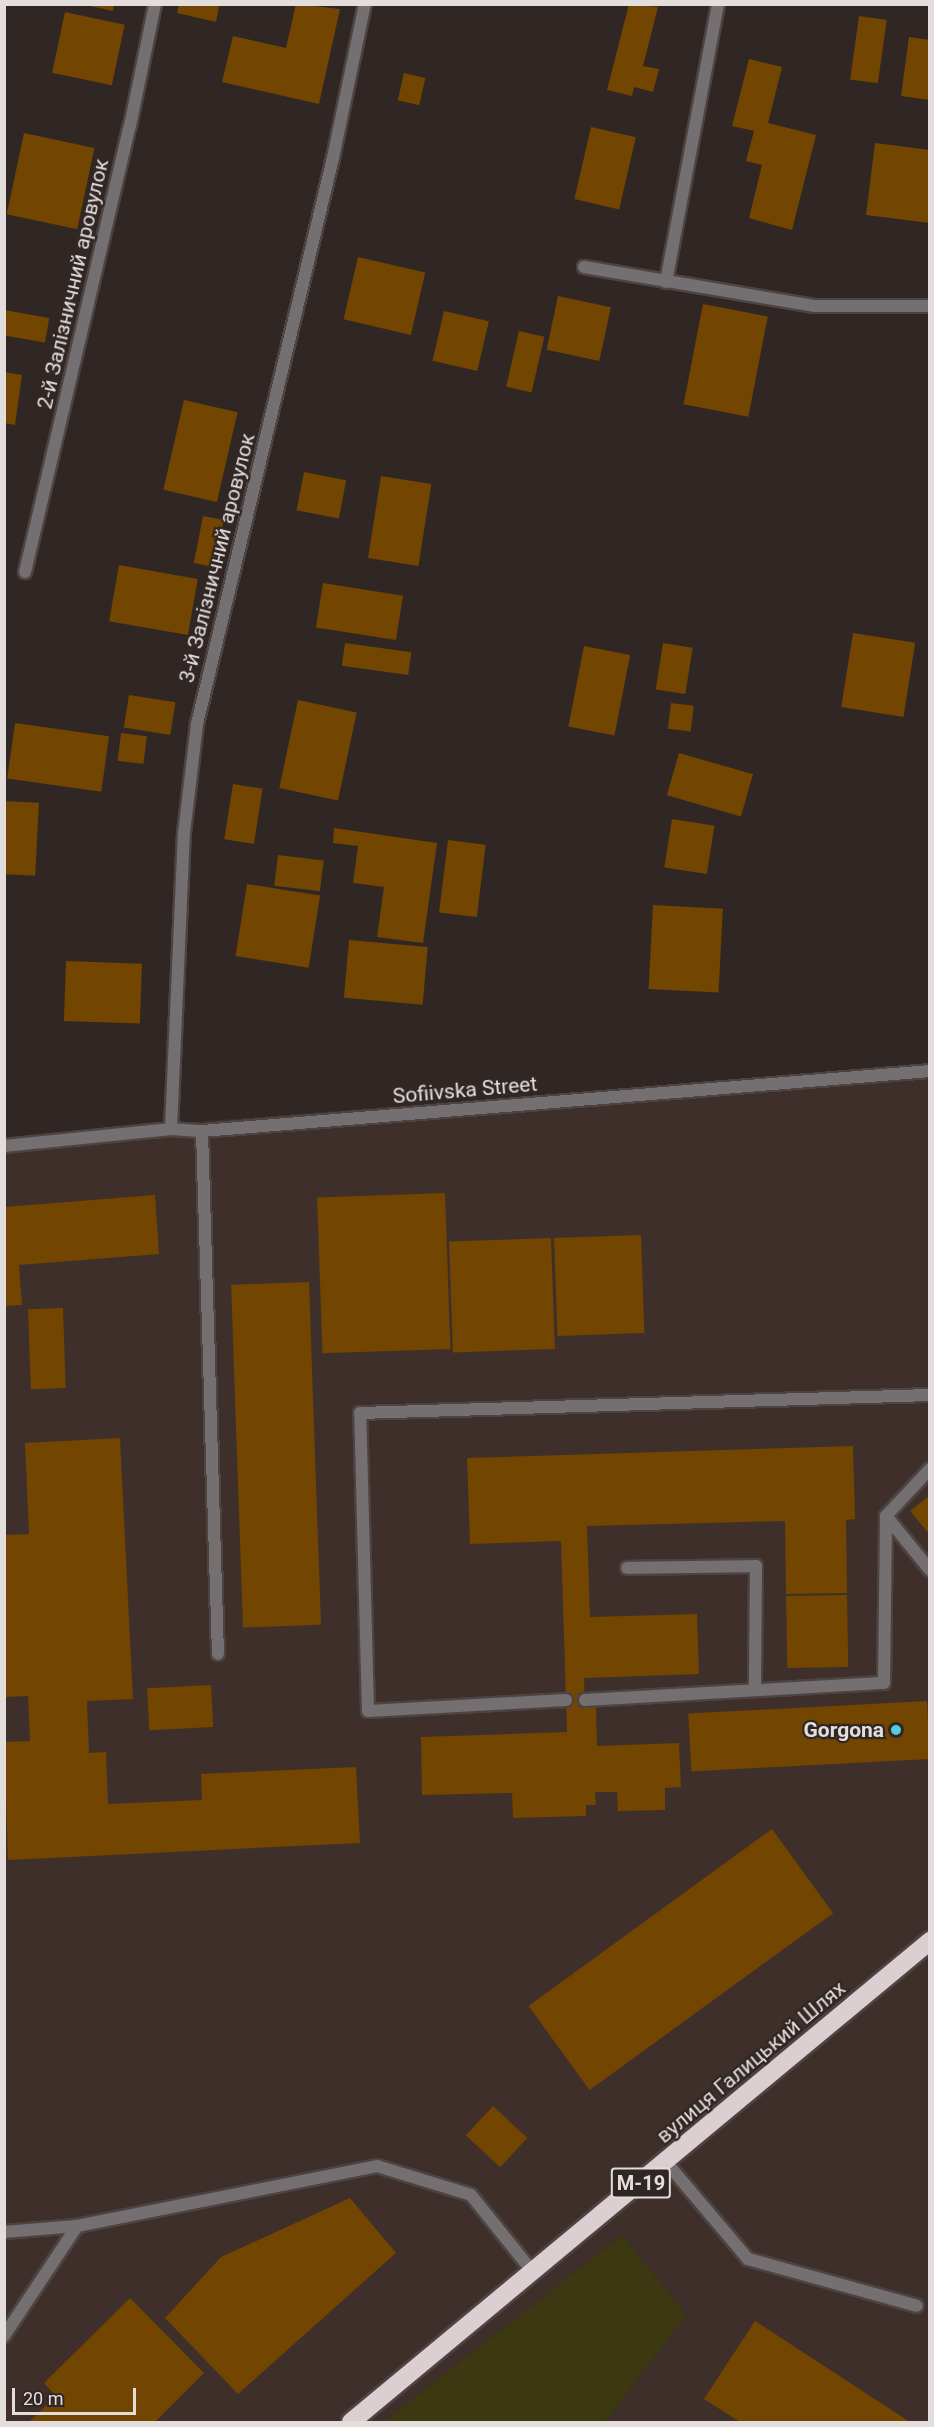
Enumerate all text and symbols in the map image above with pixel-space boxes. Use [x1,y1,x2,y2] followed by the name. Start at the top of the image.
[32,156,114,412] street label: 2-й Залізничний аровулок
[174,431,260,685] street label: 3-й Залізничний аровулок
[392,1071,538,1109] street label: Sofiivska Street
[803,1717,884,1743] place label: Gorgona
[889,1723,903,1737] marker: Gorgona
[651,1976,851,2148] street label: вулиця Галицький Шлях
[610,2166,672,2200] road number: М-19
[15,2376,140,2414] scale bar
[23,2388,63,2409] text: 20 m

